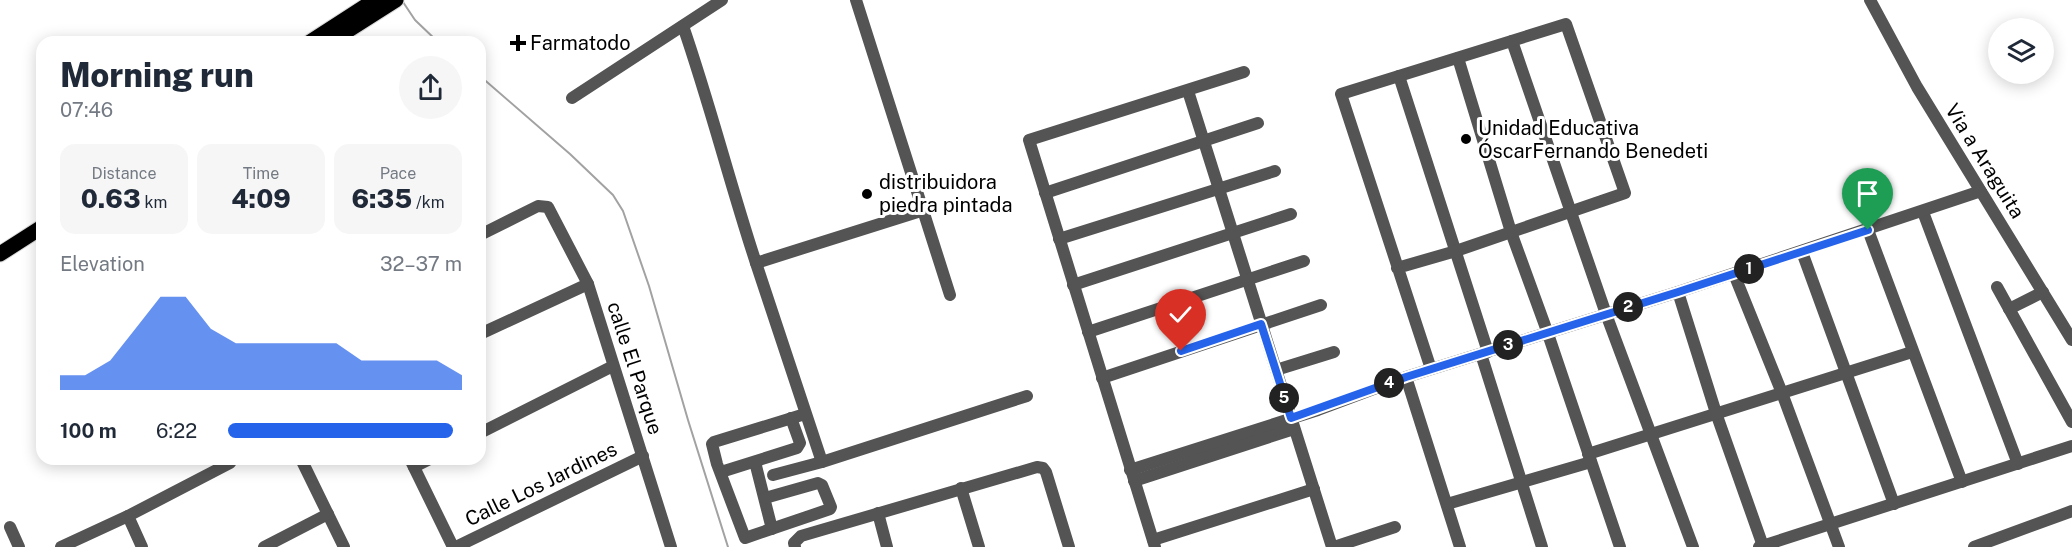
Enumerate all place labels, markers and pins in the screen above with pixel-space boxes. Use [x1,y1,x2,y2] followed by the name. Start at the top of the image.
[530,31,631,55] place label: Farmatodo
[511,36,525,50] marker: Farmatodo
[1478,116,1708,163] place label: Unidad Educativa ÓscarFernando Benedeti
[1459,132,1473,146] marker: Unidad Educativa ÓscarFernando Benedeti
[1842,168,1893,230] pin
[879,170,1013,217] place label: distribuidora piedra pintada
[860,187,874,201] marker: distribuidora piedra pintada
[1734,254,1764,284] pin: 1
[1155,289,1206,351] pin
[1613,292,1643,322] pin: 2
[1493,330,1523,360] pin: 3
[1374,368,1404,398] pin: 4
[1269,383,1299,413] pin: 5

